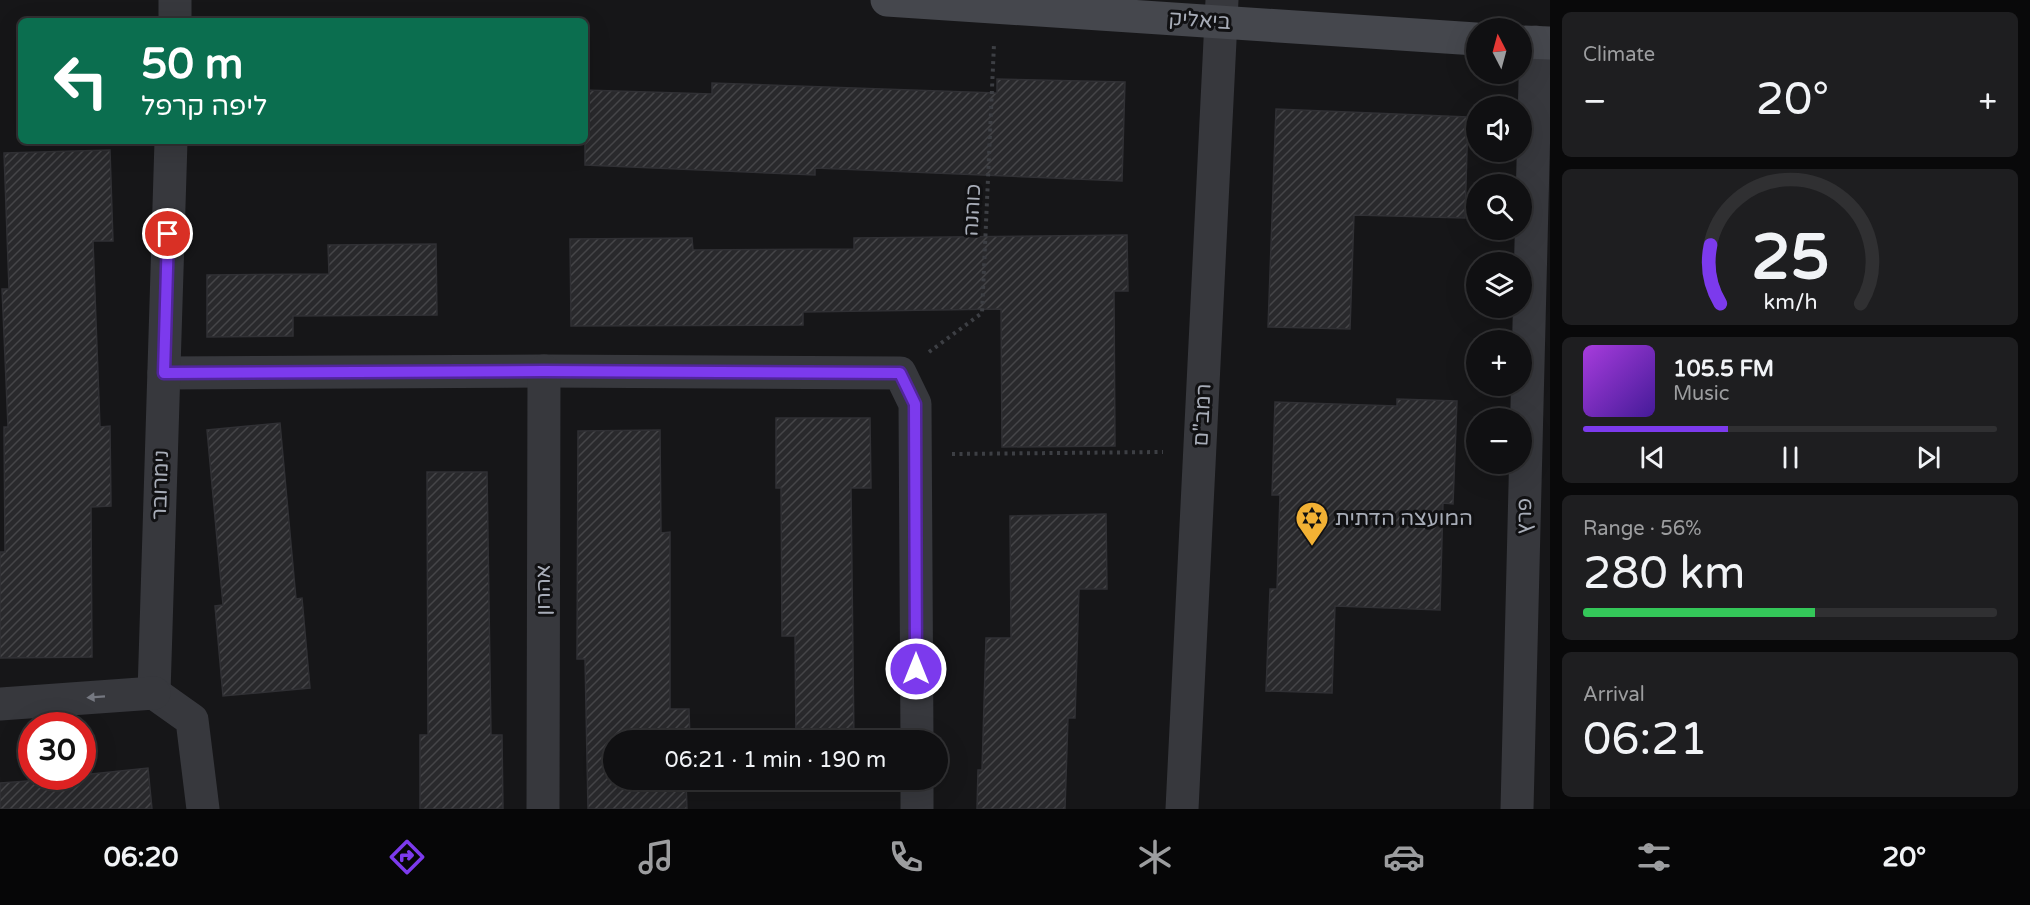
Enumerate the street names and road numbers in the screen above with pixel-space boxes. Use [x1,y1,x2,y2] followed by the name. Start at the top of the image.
[1168,6,1232,35] street label: ביאליק
[959,183,986,237] street label: כוהנה
[1188,383,1217,447] street label: רמב"ם
[147,450,174,520] street label: נימרובר
[1512,498,1537,534] street label: פרץ
[531,565,556,615] street label: אהרון

